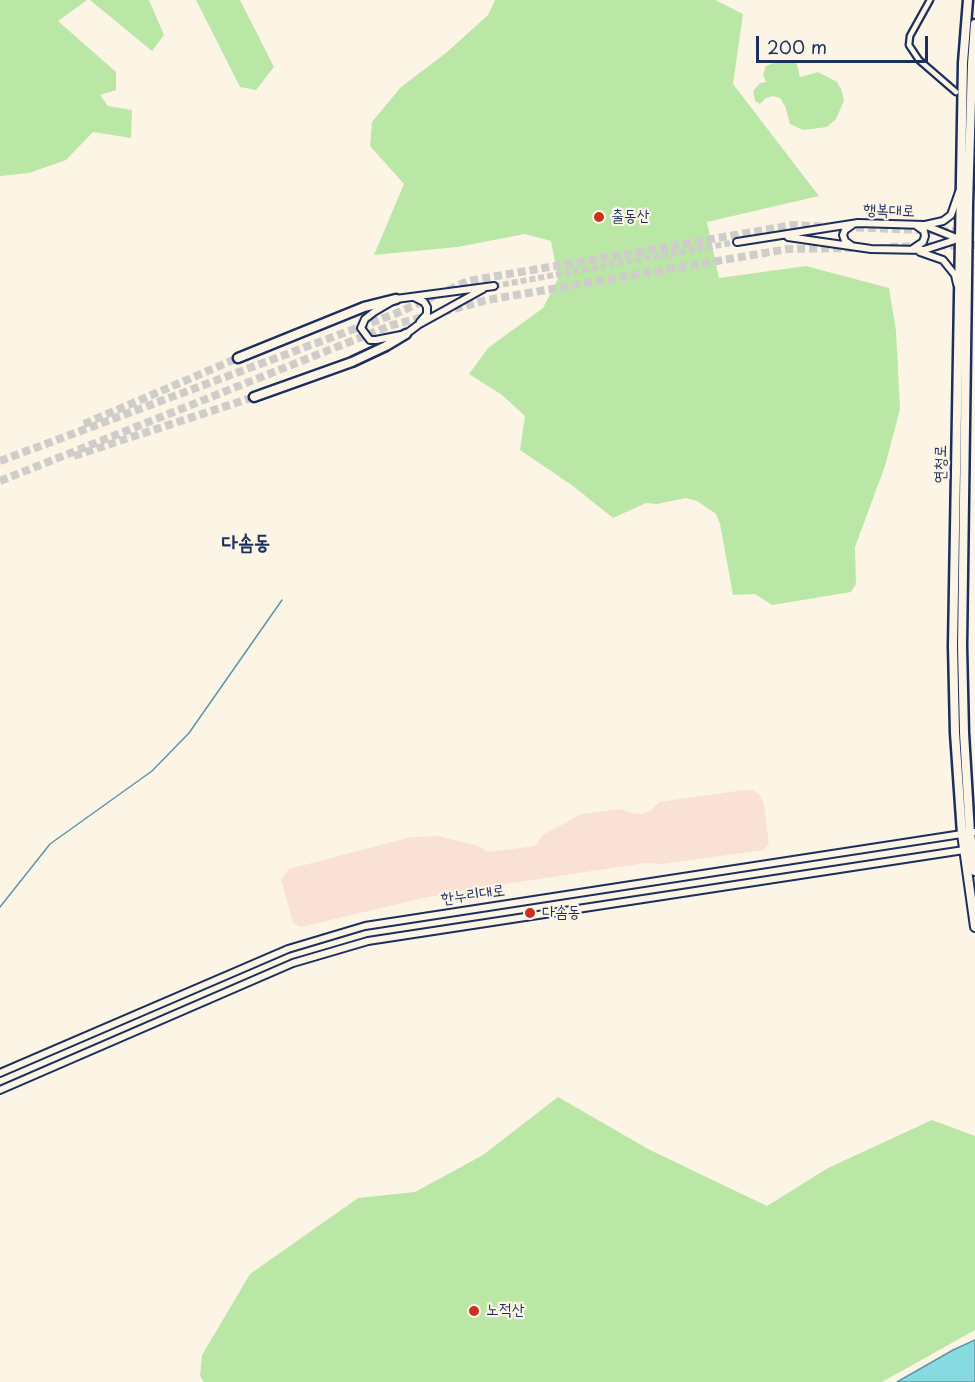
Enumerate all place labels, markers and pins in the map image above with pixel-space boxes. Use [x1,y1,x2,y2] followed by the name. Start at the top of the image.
[611,207,650,227] place label: 출동산
[592,210,606,224] marker: 출동산
[542,903,581,923] place label: 다솜동
[523,906,537,920] marker: 다솜동
[486,1301,525,1321] place label: 노적산
[467,1304,481,1318] marker: 노적산

